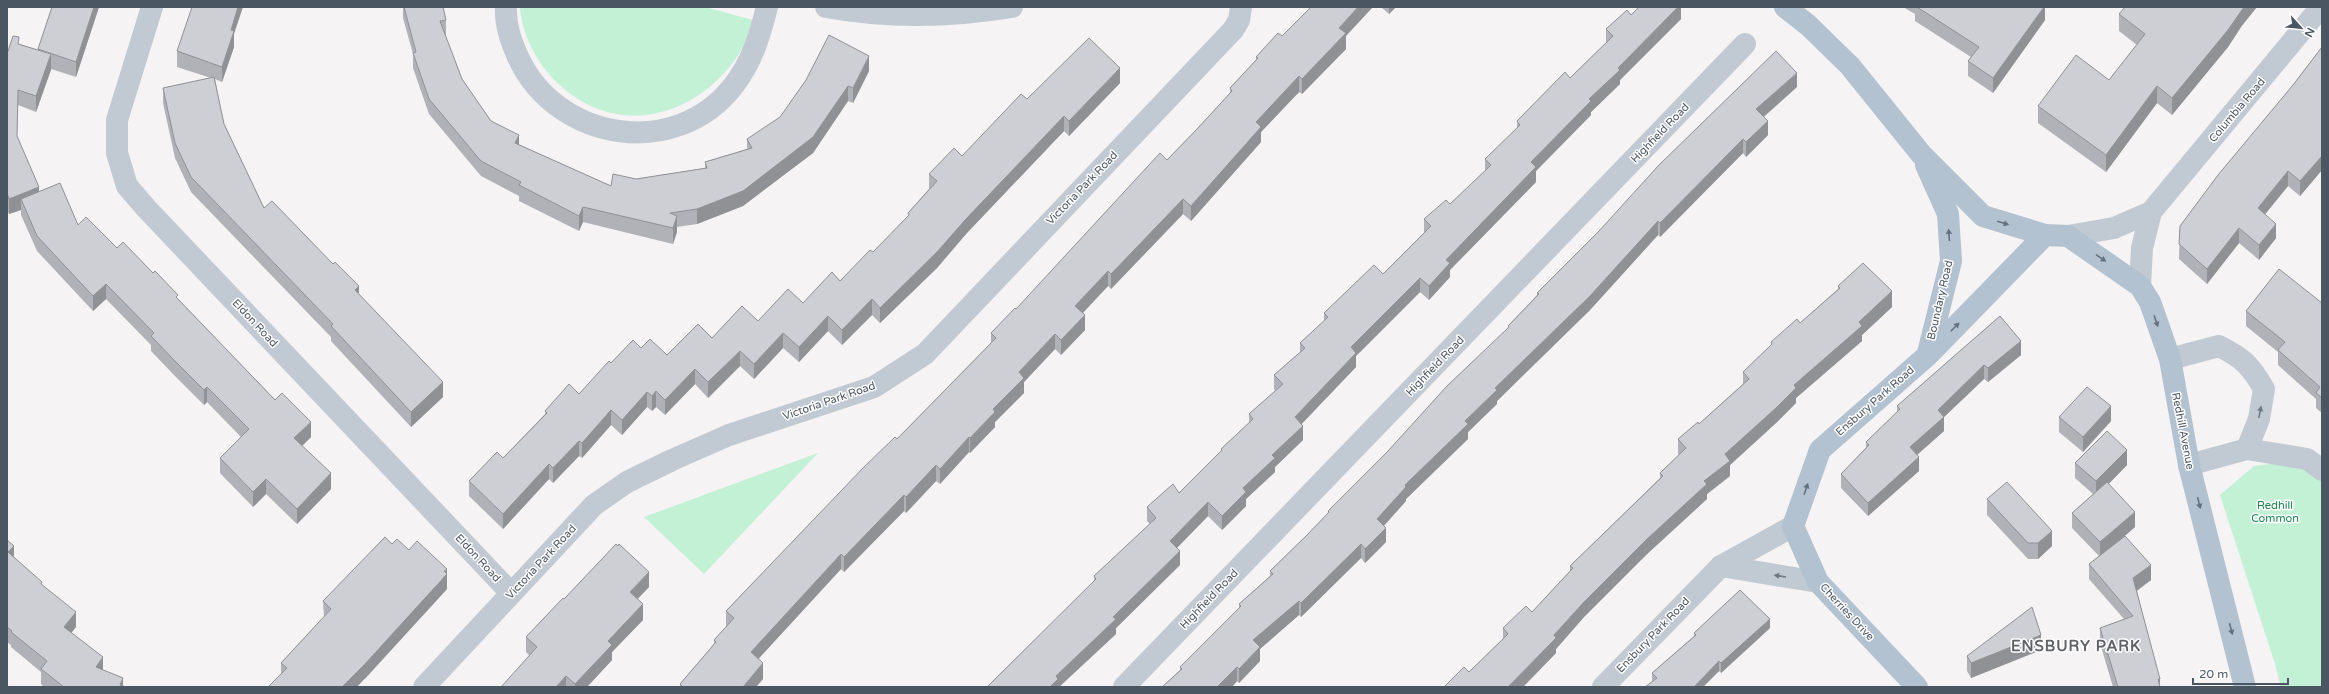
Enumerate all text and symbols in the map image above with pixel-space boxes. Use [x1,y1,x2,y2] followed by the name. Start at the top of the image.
[2281,8,2321,48] north arrow
[2302,25,2317,39] text: N
[2206,75,2268,145] street label: Columbia Road
[1628,100,1692,166] street label: Highfield Road
[1044,149,1120,227] street label: Victoria Park Road
[1998,220,2010,226] one-way arrow
[1946,229,1953,241] one-way arrow
[2095,254,2106,262] one-way arrow
[1925,259,1956,341] street label: Boundary Road
[230,296,280,350] street label: Eldon Road
[2154,315,2160,327] one-way arrow
[1950,322,1960,332] one-way arrow
[1403,333,1467,399] street label: Highfield Road
[1833,363,1917,439] street label: Ensbury Park Road
[781,379,877,423] street label: Victoria Park Road
[2169,391,2197,471] street label: Redhill Avenue
[2257,406,2263,418] one-way arrow
[1804,483,1810,495] one-way arrow
[2196,497,2202,509] one-way arrow
[2251,499,2299,525] park label: Redhill Common
[503,522,579,602] street label: Victoria Park Road
[453,531,503,585] street label: Eldon Road
[1177,566,1241,632] street label: Highfield Road
[1774,573,1786,579] one-way arrow
[1817,581,1877,643] street label: Cherries Drive
[1614,595,1692,675] street label: Ensbury Park Road
[2228,623,2234,635] one-way arrow
[2011,637,2141,655] district label: ENSBURY PARK
[2193,660,2288,686] scale bar
[2199,667,2228,681] text: 20 m

